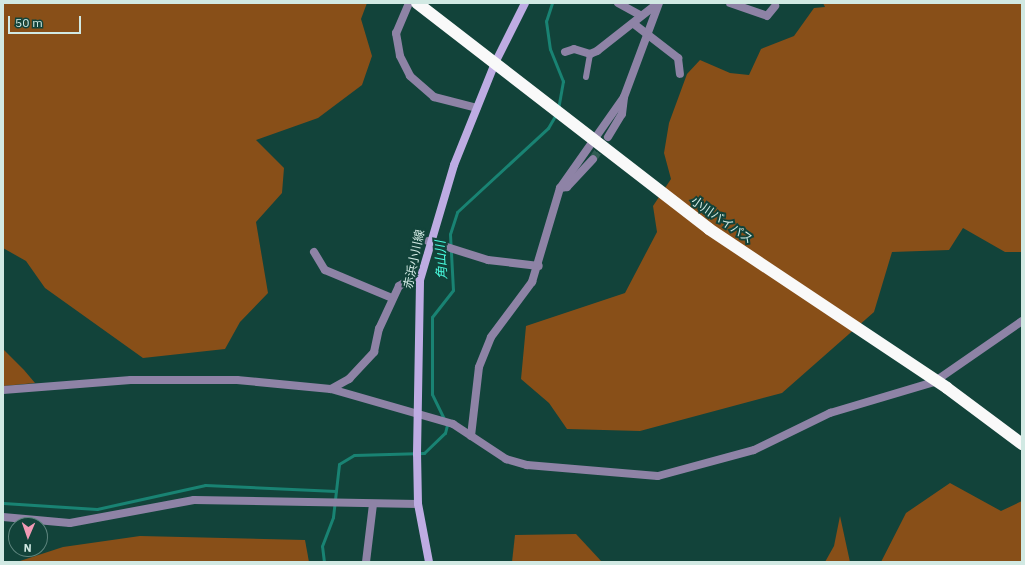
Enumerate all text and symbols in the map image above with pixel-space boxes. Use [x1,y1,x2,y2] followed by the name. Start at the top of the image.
[10,8,83,34] scale bar
[15,15,43,30] text: 50 m
[688,193,756,247] street label: 小川バイパス
[401,228,427,290] street label: 赤浜小川線
[433,240,451,280] water label: 角山川
[8,517,48,557] north arrow
[23,541,32,555] text: N

